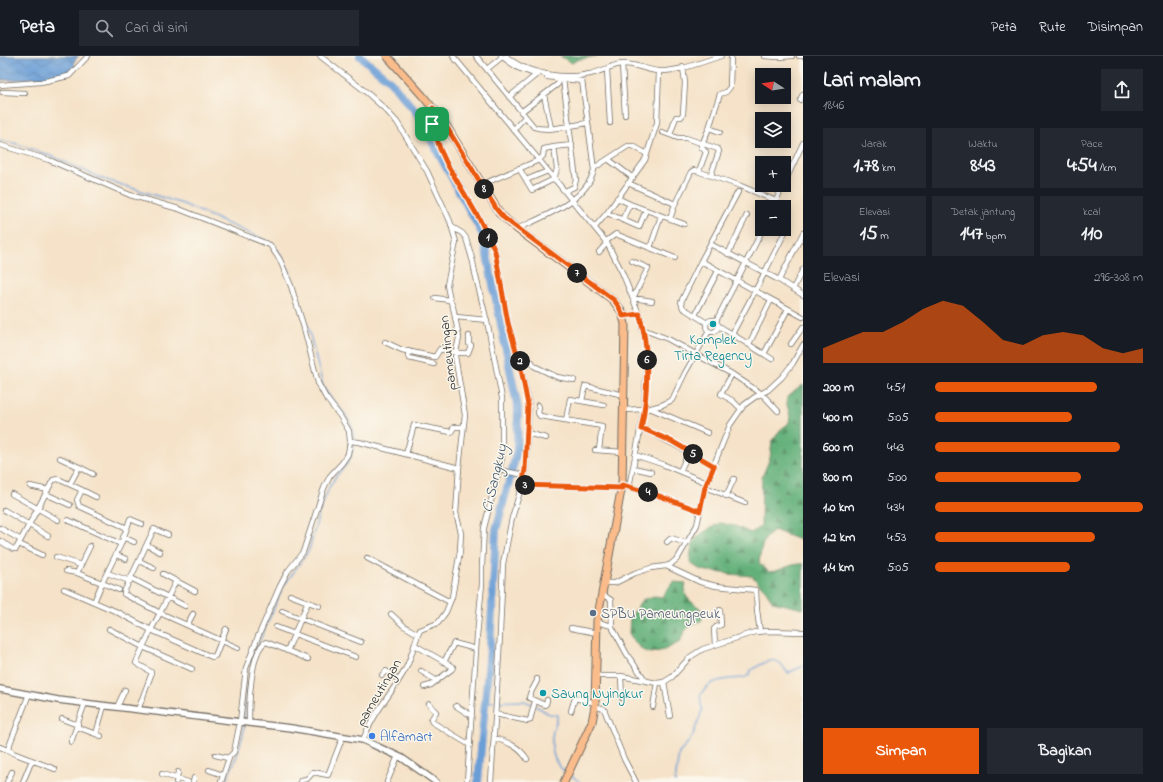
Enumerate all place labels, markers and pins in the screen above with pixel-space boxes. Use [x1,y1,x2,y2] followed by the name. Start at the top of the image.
[415,107,449,141] pin
[474,179,494,199] pin: 8
[478,228,498,248] pin: 1
[567,263,587,283] pin: 7
[708,319,718,329] marker: Komplek Tirta Regency
[674,330,752,368] place label: Komplek Tirta Regency
[637,350,657,370] pin: 6
[510,351,530,371] pin: 2
[683,444,703,464] pin: 5
[515,475,535,495] pin: 3
[638,482,658,502] pin: 4
[601,604,721,626] place label: SPBU Pameungpeuk
[588,608,598,618] marker: SPBU Pameungpeuk
[551,684,644,706] place label: Saung Nyingkur
[538,688,548,698] marker: Saung Nyingkur
[380,727,433,748] place label: Alfamart
[367,731,377,741] marker: Alfamart

